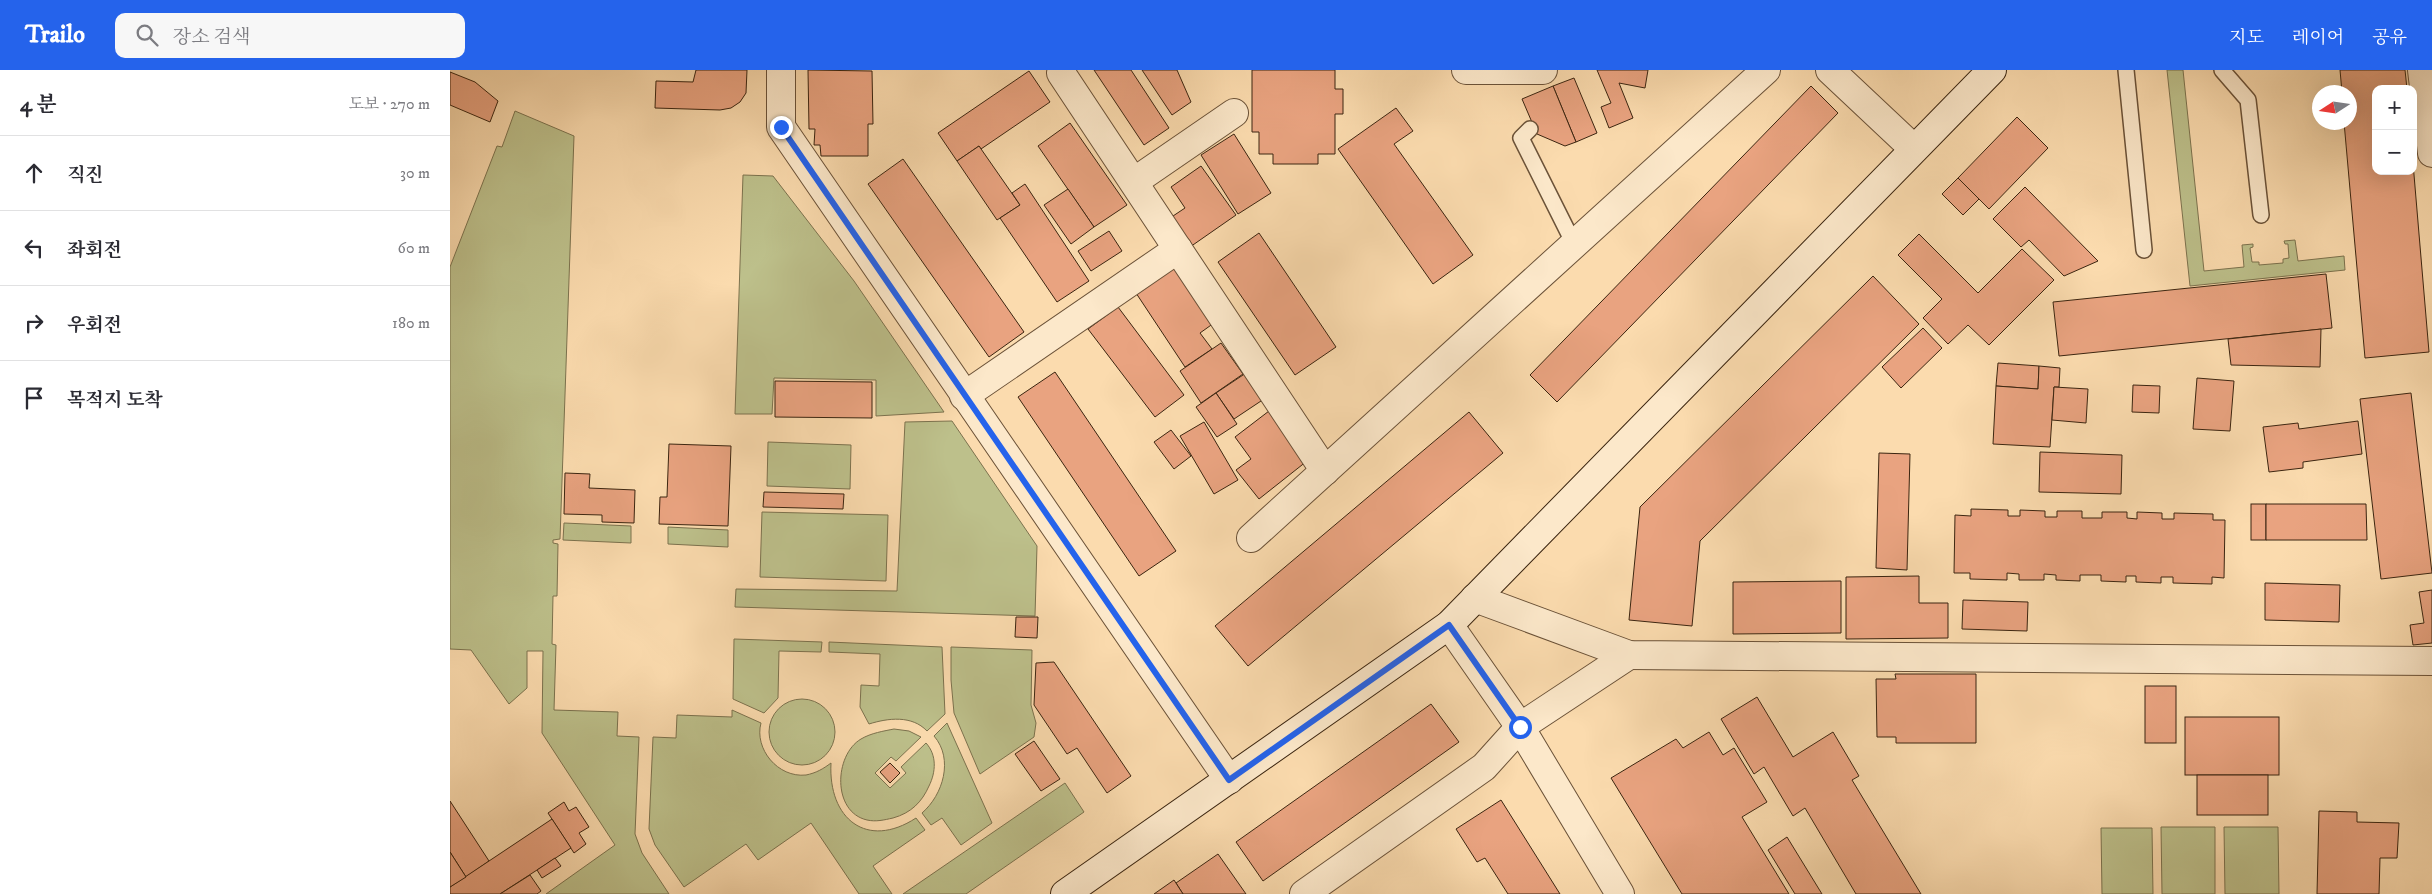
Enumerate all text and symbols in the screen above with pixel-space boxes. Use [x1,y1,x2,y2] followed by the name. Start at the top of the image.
[115,13,465,58] search box
[25,20,85,50] text: Trailo
[133,21,161,49] icon: search
[173,26,250,49] text: 장소 검색
[2229,27,2264,49] text: 지도
[2292,27,2344,49] text: 레이어
[2372,27,2407,49] text: 공유
[2312,85,2357,130] north arrow
[2372,85,2417,175] map controls
[2372,85,2417,130] button: +
[20,92,57,118] text: 4 분
[348,94,430,114] text: 도보 · 270 m
[770,116,793,139] route end
[2372,130,2417,175] button: −
[20,159,48,187] icon: ahead
[400,163,430,183] text: 30 m
[67,164,104,187] text: 직진
[20,234,48,262] icon: left
[398,238,430,258] text: 60 m
[67,239,122,262] text: 좌회전
[20,309,48,337] icon: right
[392,313,430,333] text: 180 m
[67,314,122,337] text: 우회전
[20,384,48,412] icon: arrive
[67,389,163,412] text: 목적지 도착
[1509,716,1532,739] route start

